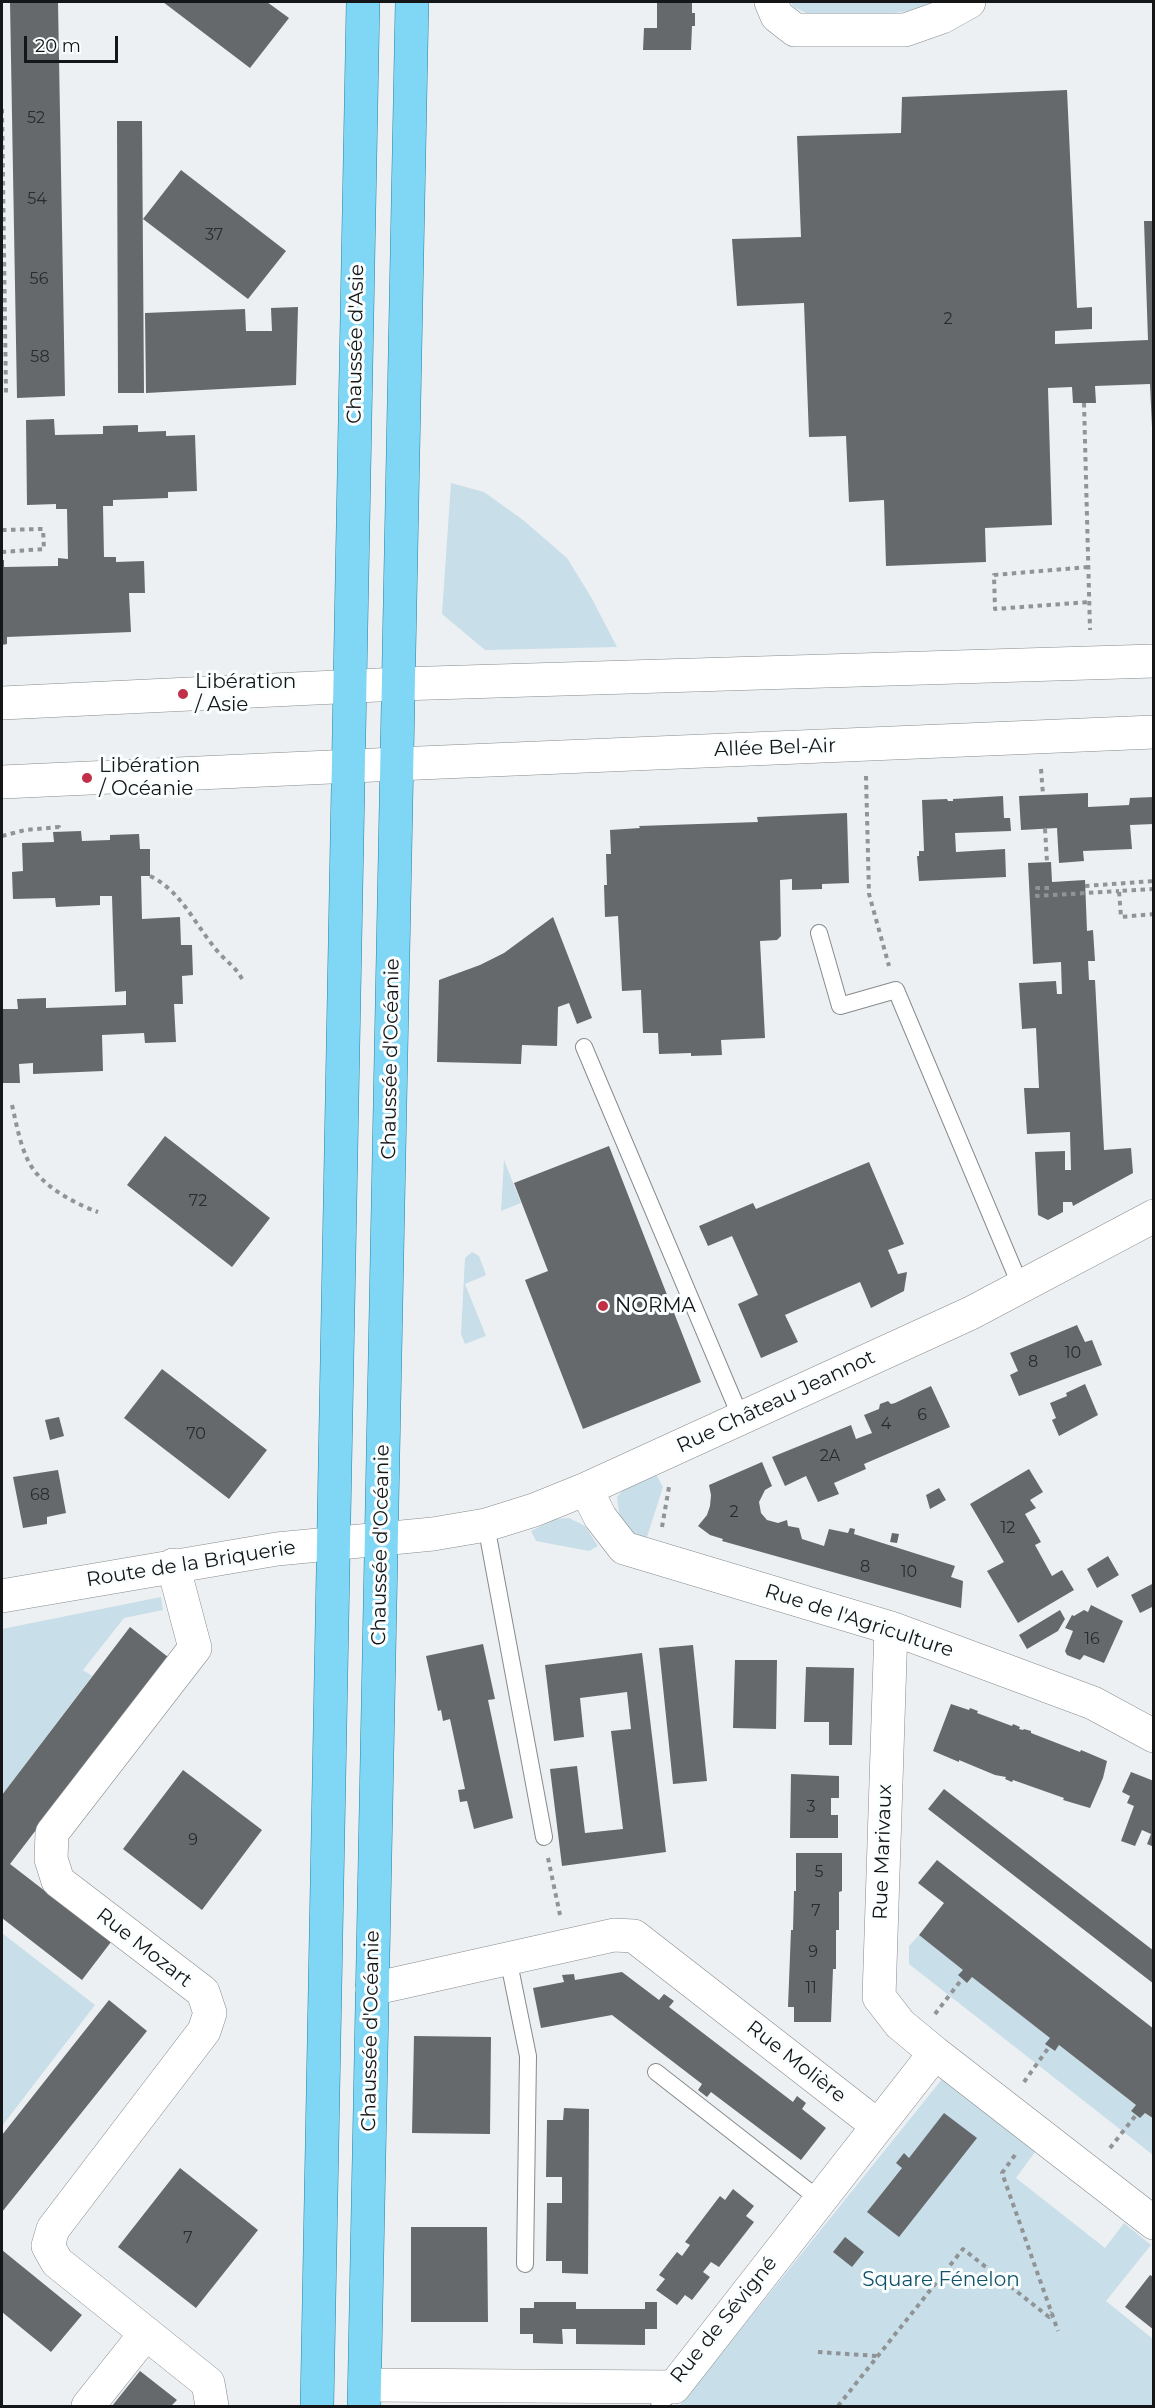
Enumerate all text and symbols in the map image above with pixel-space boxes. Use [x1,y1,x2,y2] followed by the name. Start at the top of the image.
[27,24,122,62] scale bar
[35,35,81,57] text: 20 m
[27,108,45,128] house number: 52
[27,189,47,209] house number: 54
[205,225,223,245] house number: 37
[343,264,369,424] street label: Chaussée d'Asie
[30,269,48,289] house number: 56
[943,309,953,329] house number: 2
[30,347,50,367] house number: 58
[195,670,296,717] place label: Libération / Asie
[176,687,190,701] marker: Libération / Asie
[714,734,836,762] street label: Allée Bel-Air
[99,754,200,801] place label: Libération / Océanie
[80,771,94,785] marker: Libération / Océanie
[377,958,405,1160] street label: Chaussée d'Océanie
[189,1191,207,1211] house number: 72
[615,1294,696,1318] place label: NORMA
[596,1299,610,1313] marker: NORMA
[1065,1343,1081,1363] house number: 10
[673,1345,879,1459] street label: Rue Château Jeannot
[1028,1352,1038,1372] house number: 8
[917,1405,927,1425] house number: 6
[881,1414,891,1434] house number: 4
[186,1424,206,1444] house number: 70
[367,1444,395,1646] street label: Chaussée d'Océanie
[820,1446,840,1466] house number: 2A
[30,1485,50,1505] house number: 68
[729,1502,739,1522] house number: 2
[1001,1518,1015,1538] house number: 12
[85,1536,297,1592] street label: Route de la Briquerie
[860,1557,870,1577] house number: 8
[901,1562,917,1582] house number: 10
[762,1579,956,1663] street label: Rue de l'Agriculture
[1084,1629,1100,1649] house number: 16
[869,1784,897,1920] street label: Rue Marivaux
[806,1797,816,1817] house number: 3
[188,1830,198,1850] house number: 9
[814,1862,824,1882] house number: 5
[811,1901,821,1921] house number: 7
[91,1903,197,1993] street label: Rue Mozart
[357,1930,385,2132] street label: Chaussée d'Océanie
[808,1942,818,1962] house number: 9
[805,1978,817,1998] house number: 11
[742,2016,850,2108] street label: Rue Molière
[183,2228,193,2248] house number: 7
[666,2252,782,2388] street label: Rue de Sévigné
[862,2268,1020,2292] park label: Square Fénelon

